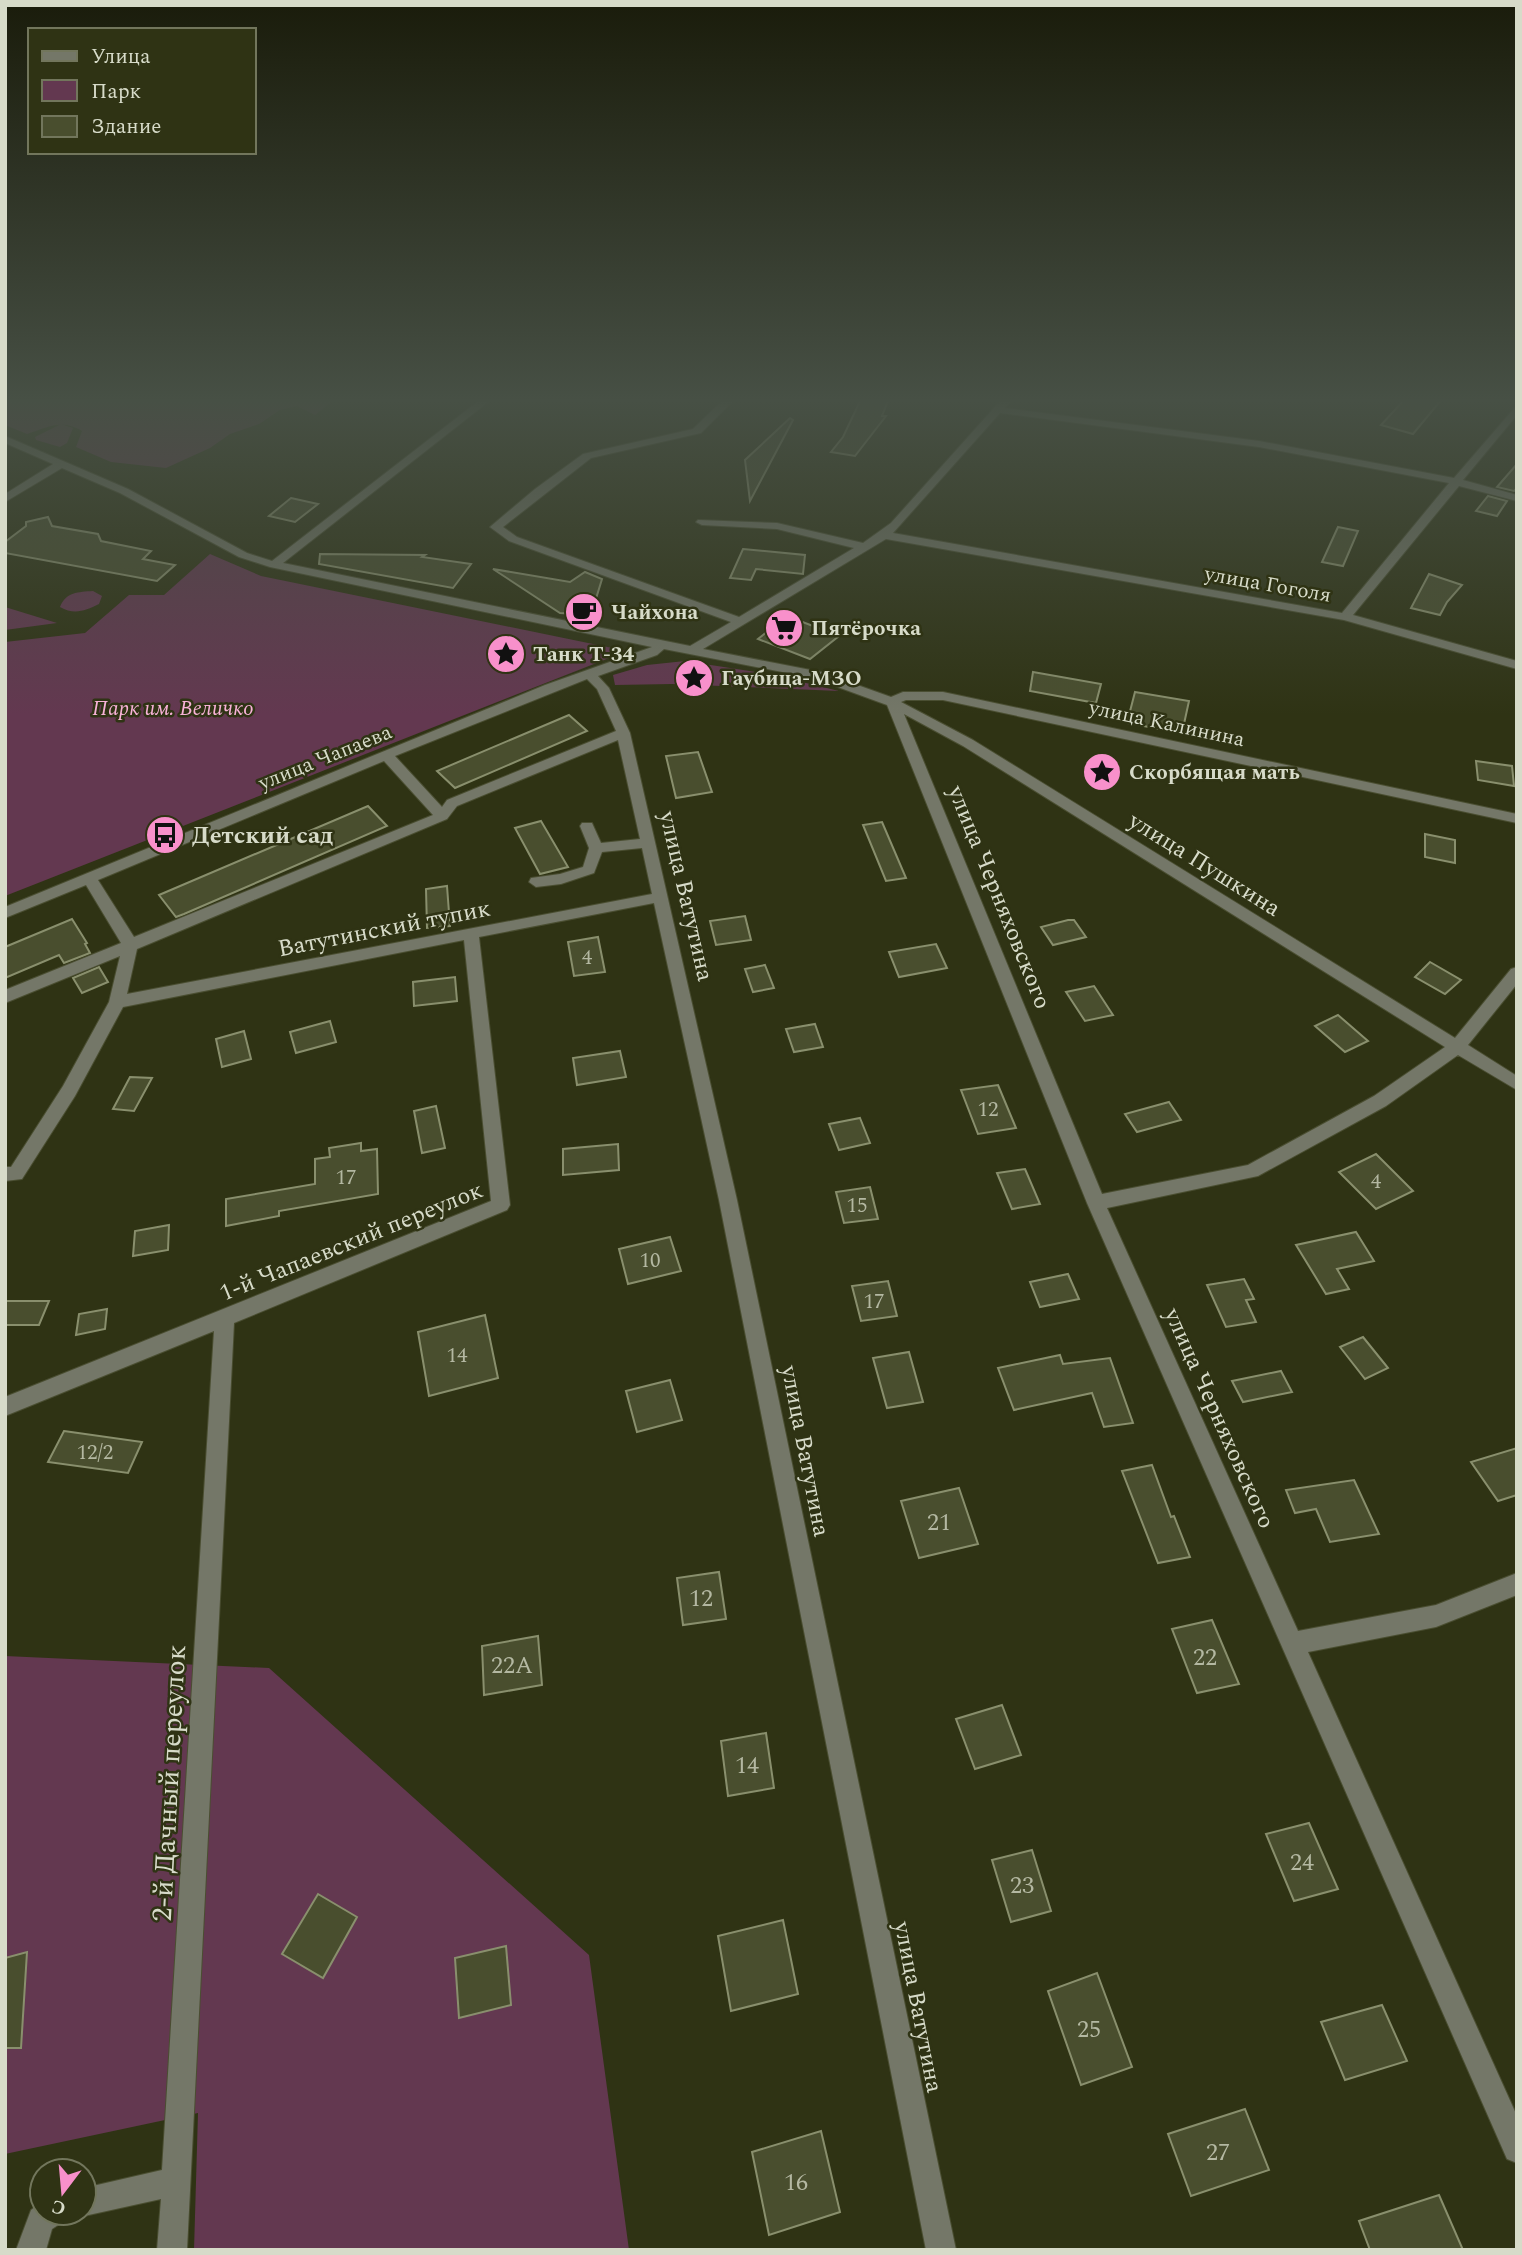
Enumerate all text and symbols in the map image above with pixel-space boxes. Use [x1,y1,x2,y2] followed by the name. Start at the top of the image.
[28,28,256,154] legend
[91,41,151,73] text: Улица
[91,76,142,108] text: Парк
[91,111,161,143] text: Здание
[1201,558,1334,612] street label: улица Гоголя
[563,591,605,633] cafe icon: Чайхона
[611,597,699,629] place label: Чайхона
[763,607,805,649] supermarket icon: Пятёрочка
[811,613,921,645] place label: Пятёрочка
[485,633,527,675] place icon: Танк Т-34
[533,639,634,671] place label: Танк Т-34
[673,657,715,699] place icon: Гаубица-МЗО
[721,663,862,695] place label: Гаубица-МЗО
[1085,692,1248,756] street label: улица Калинина
[92,693,254,725] park label: Парк им. Величко
[253,716,398,800] street label: улица Чапаева
[1081,751,1123,793] place icon: Скорбящая мать
[1129,757,1300,789] place label: Скорбящая мать
[937,779,1060,1015] street label: улица Черняховского
[1120,803,1288,926] street label: улица Пушкина
[649,807,723,985] street label: улица Ватутина
[144,814,186,856] bus stop icon: Детский сад
[192,818,333,854] place label: Детский сад
[275,891,494,967] street label: Ватутинский тупик
[582,942,593,974] house number: 4
[978,1094,999,1126] house number: 12
[336,1162,357,1194] house number: 17
[1371,1166,1382,1198] house number: 4
[214,1173,489,1311] street label: 1-й Чапаевский переулок
[847,1190,868,1222] house number: 15
[640,1245,661,1277] house number: 10
[864,1286,885,1318] house number: 17
[1154,1301,1284,1535] street label: улица Черняховского
[447,1340,468,1372] house number: 14
[771,1361,839,1540] street label: улица Ватутина
[77,1437,113,1469] house number: 12/2
[927,1505,951,1541] house number: 21
[689,1581,713,1617] house number: 12
[1193,1640,1217,1676] house number: 22
[141,1644,198,1923] street label: 2-й Дачный переулок
[491,1648,533,1684] house number: 22А
[735,1748,759,1784] house number: 14
[1290,1845,1314,1881] house number: 24
[1010,1868,1034,1904] house number: 23
[884,1917,952,2096] street label: улица Ватутина
[1077,2012,1101,2048] house number: 25
[1206,2135,1230,2171] house number: 27
[28,2157,98,2227] north arrow
[784,2165,808,2201] house number: 16
[48,2191,69,2223] text: С

